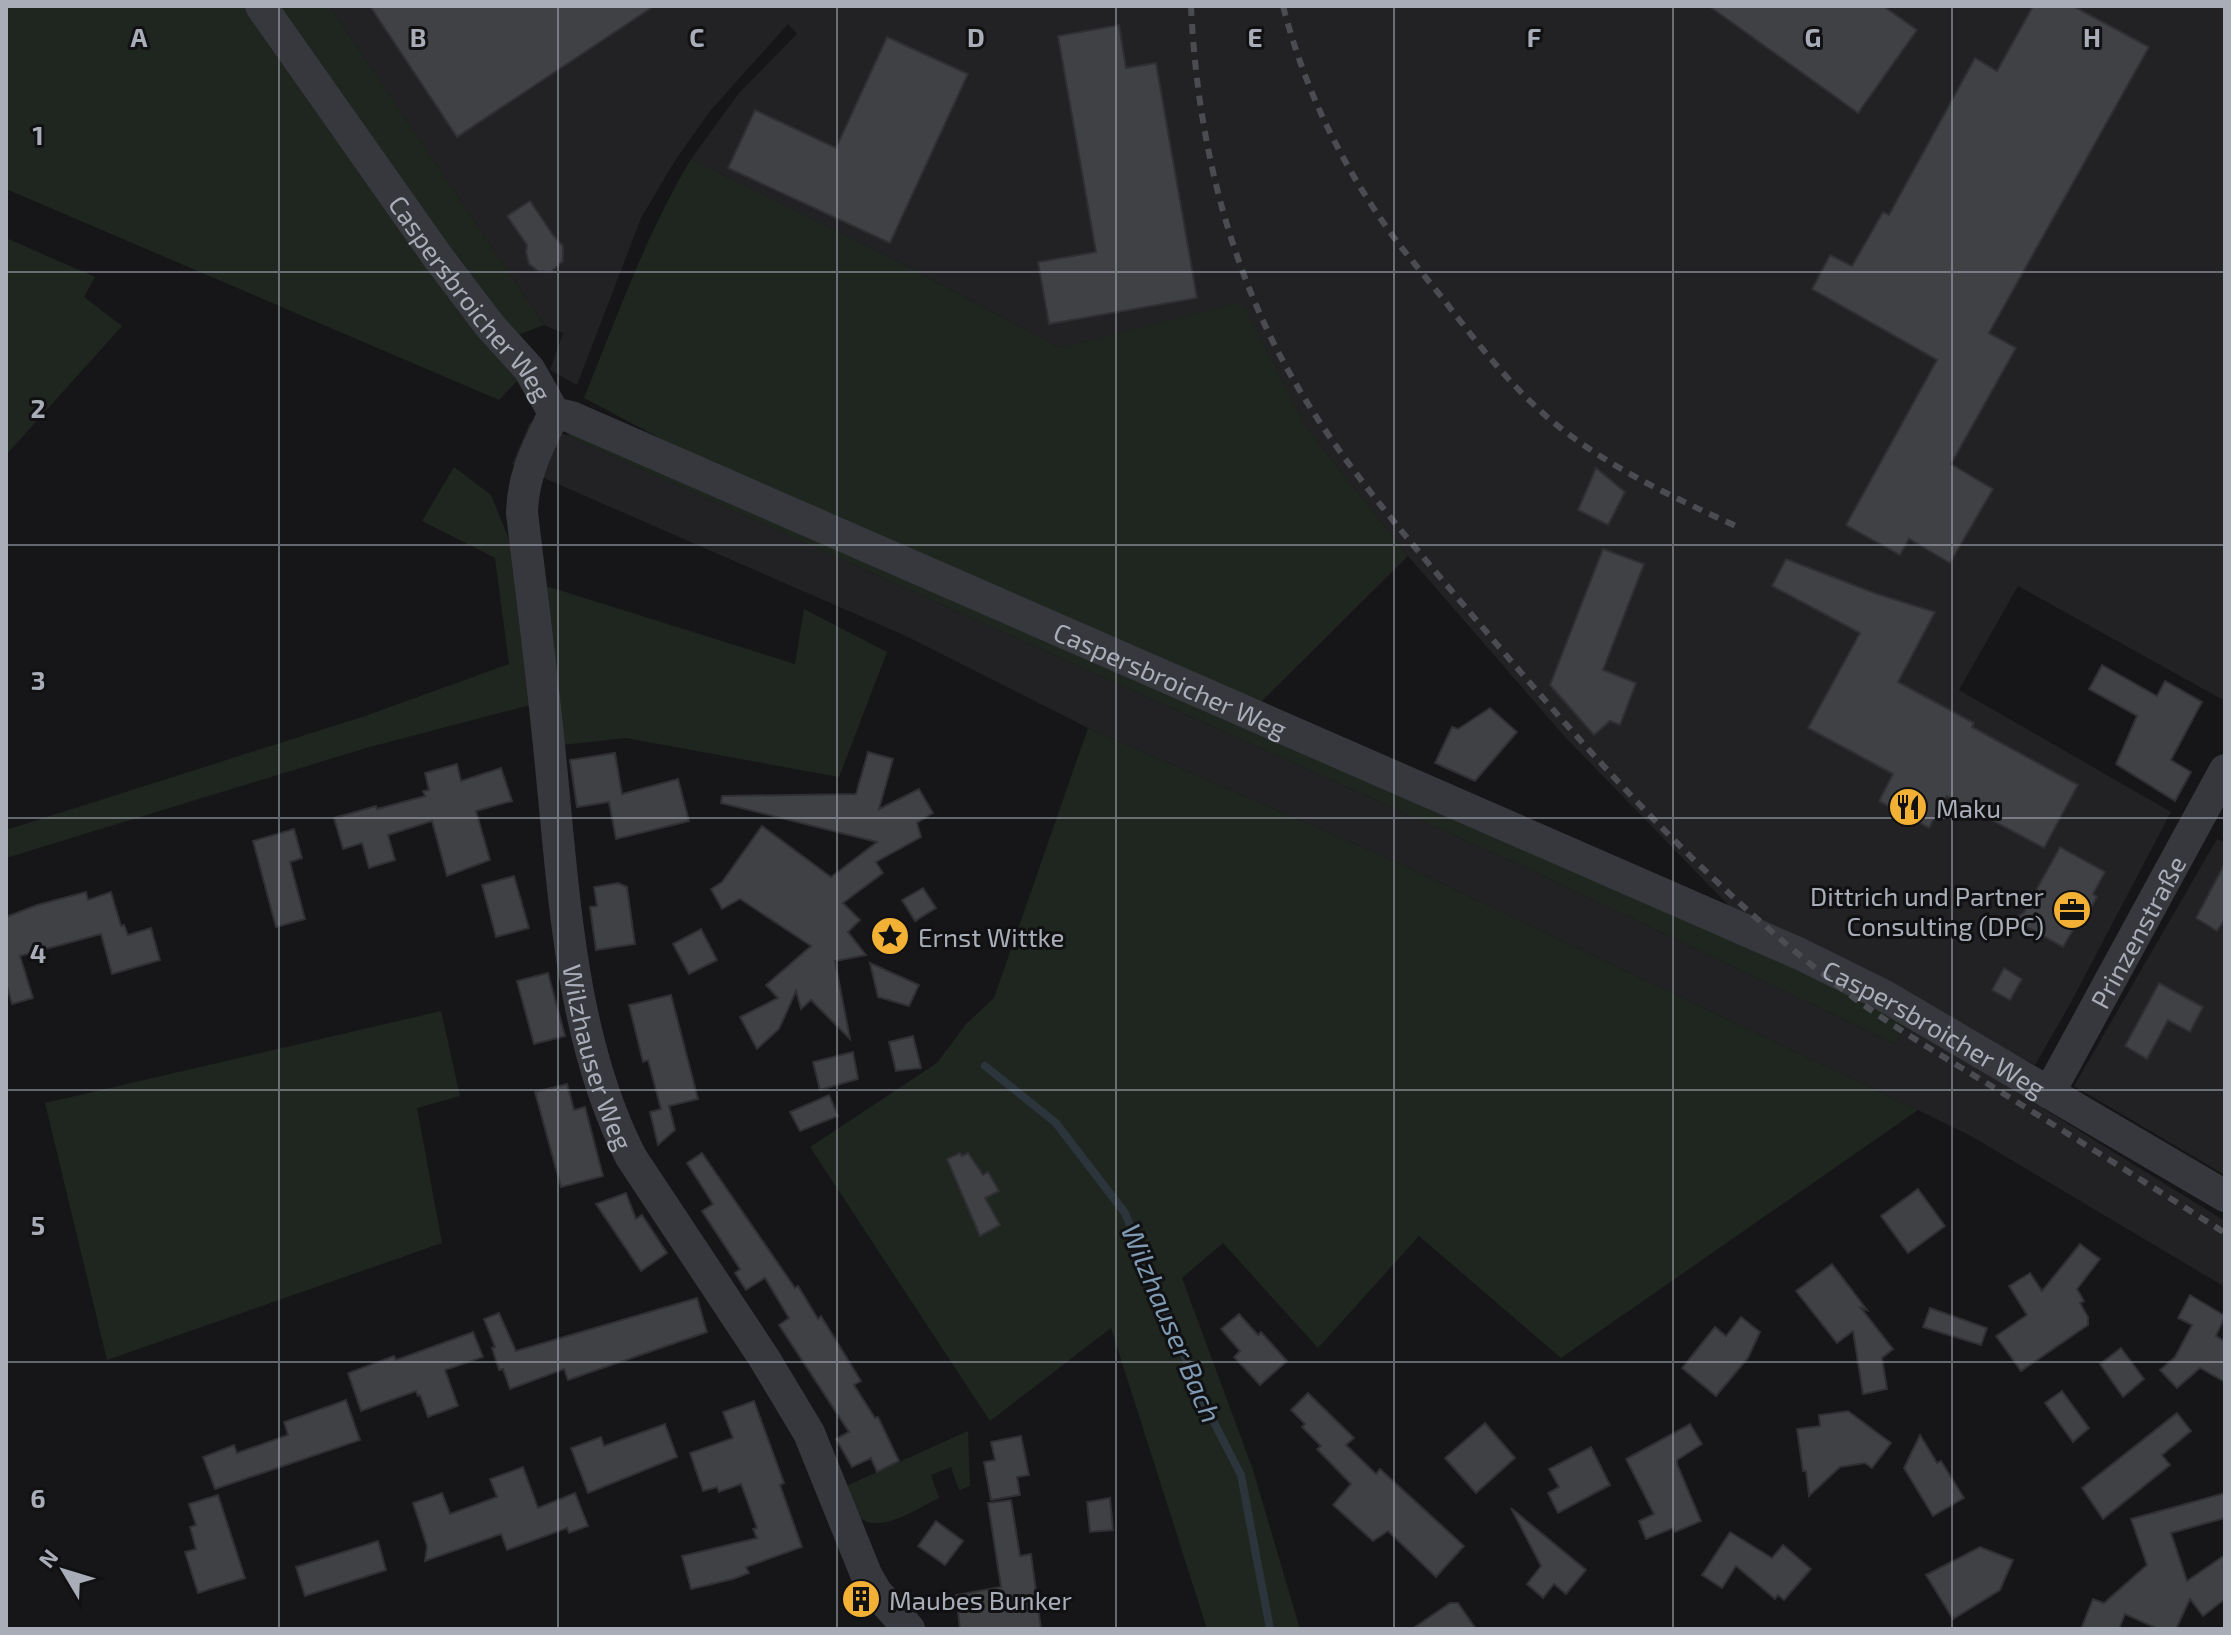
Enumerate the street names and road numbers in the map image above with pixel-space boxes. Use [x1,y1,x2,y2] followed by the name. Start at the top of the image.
[383,189,559,406] street label: Caspersbroicher Weg
[1050,615,1292,744] street label: Caspersbroicher Weg
[2083,850,2191,1013] street label: Prinzenstraße
[1818,952,2051,1103] street label: Caspersbroicher Weg
[558,962,640,1154] street label: Wilzhauser Weg

